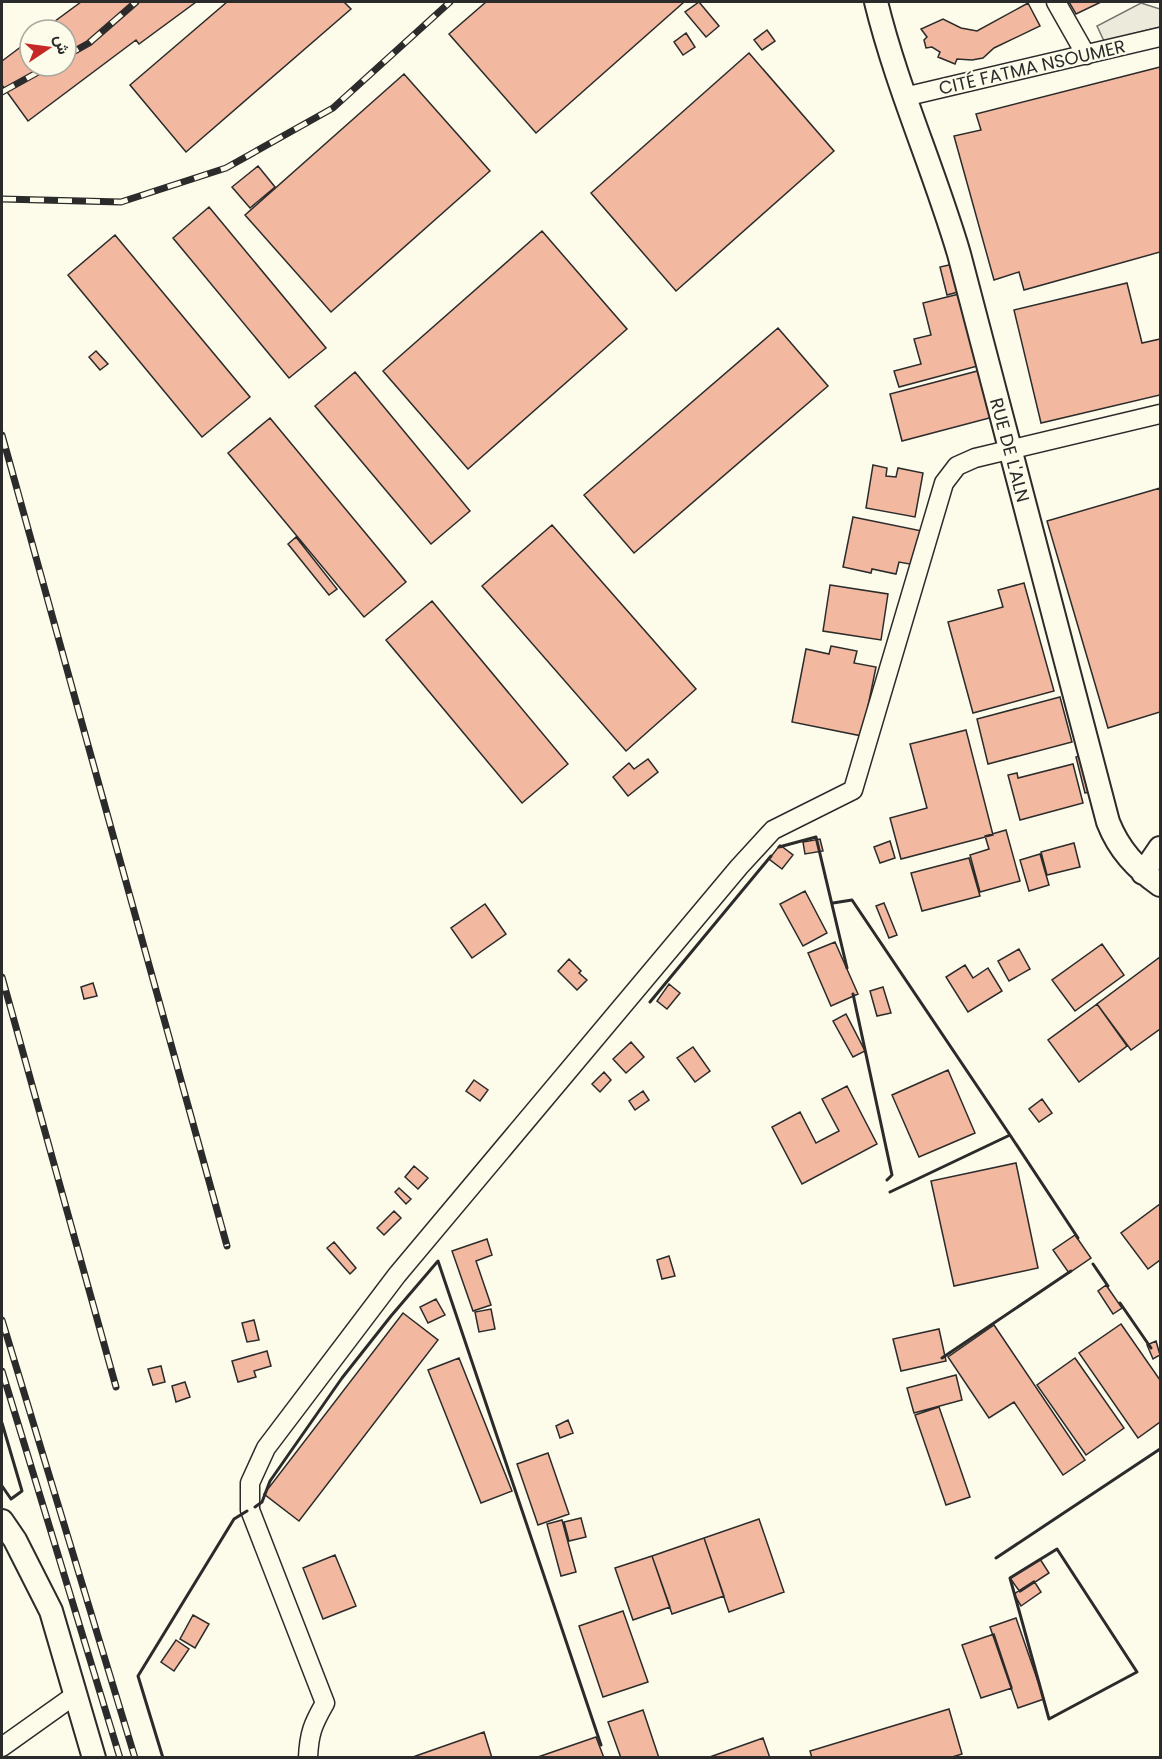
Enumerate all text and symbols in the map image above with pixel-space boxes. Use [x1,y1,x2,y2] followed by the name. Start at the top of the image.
[18,18,78,78] north arrow
[49,33,75,57] text: ش
[936,33,1128,101] street label: CITÉ FATMA NSOUMER
[984,395,1036,505] street label: RUE DE L'ALN

